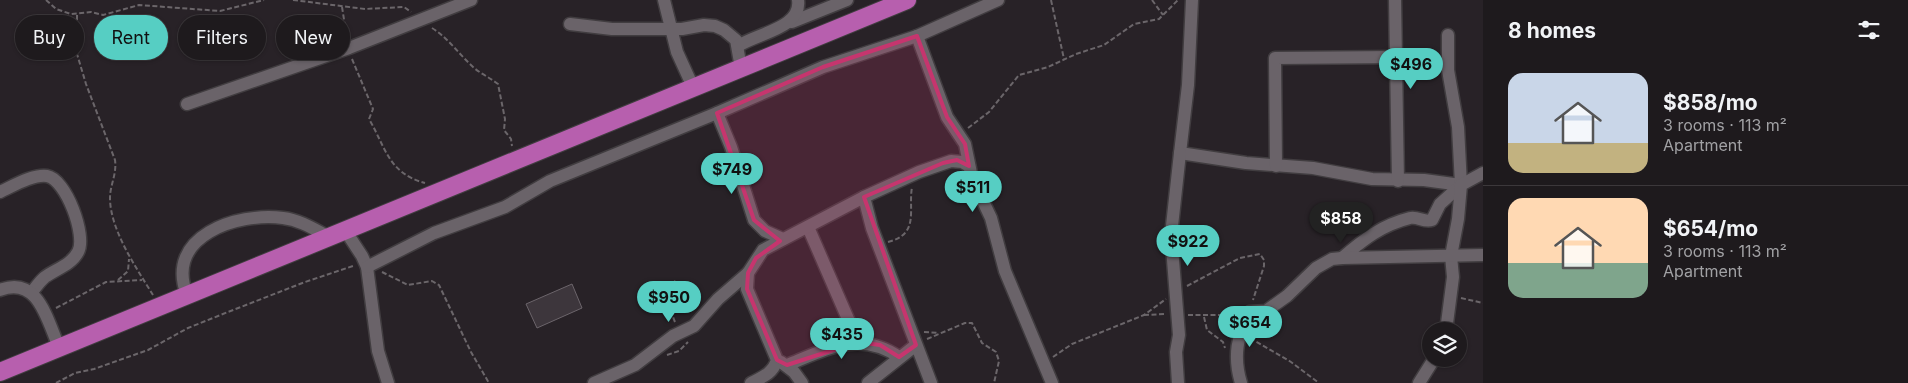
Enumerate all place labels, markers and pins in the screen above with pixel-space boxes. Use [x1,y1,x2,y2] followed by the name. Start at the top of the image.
[1381,48,1441,90] pin: $496
[702,152,762,195] pin: $749
[943,170,1003,213] pin: $511
[1311,202,1371,244] pin: $858
[1158,224,1218,267] pin: $922
[639,280,699,323] pin: $950
[1220,306,1280,348] pin: $654
[812,318,872,360] pin: $435

